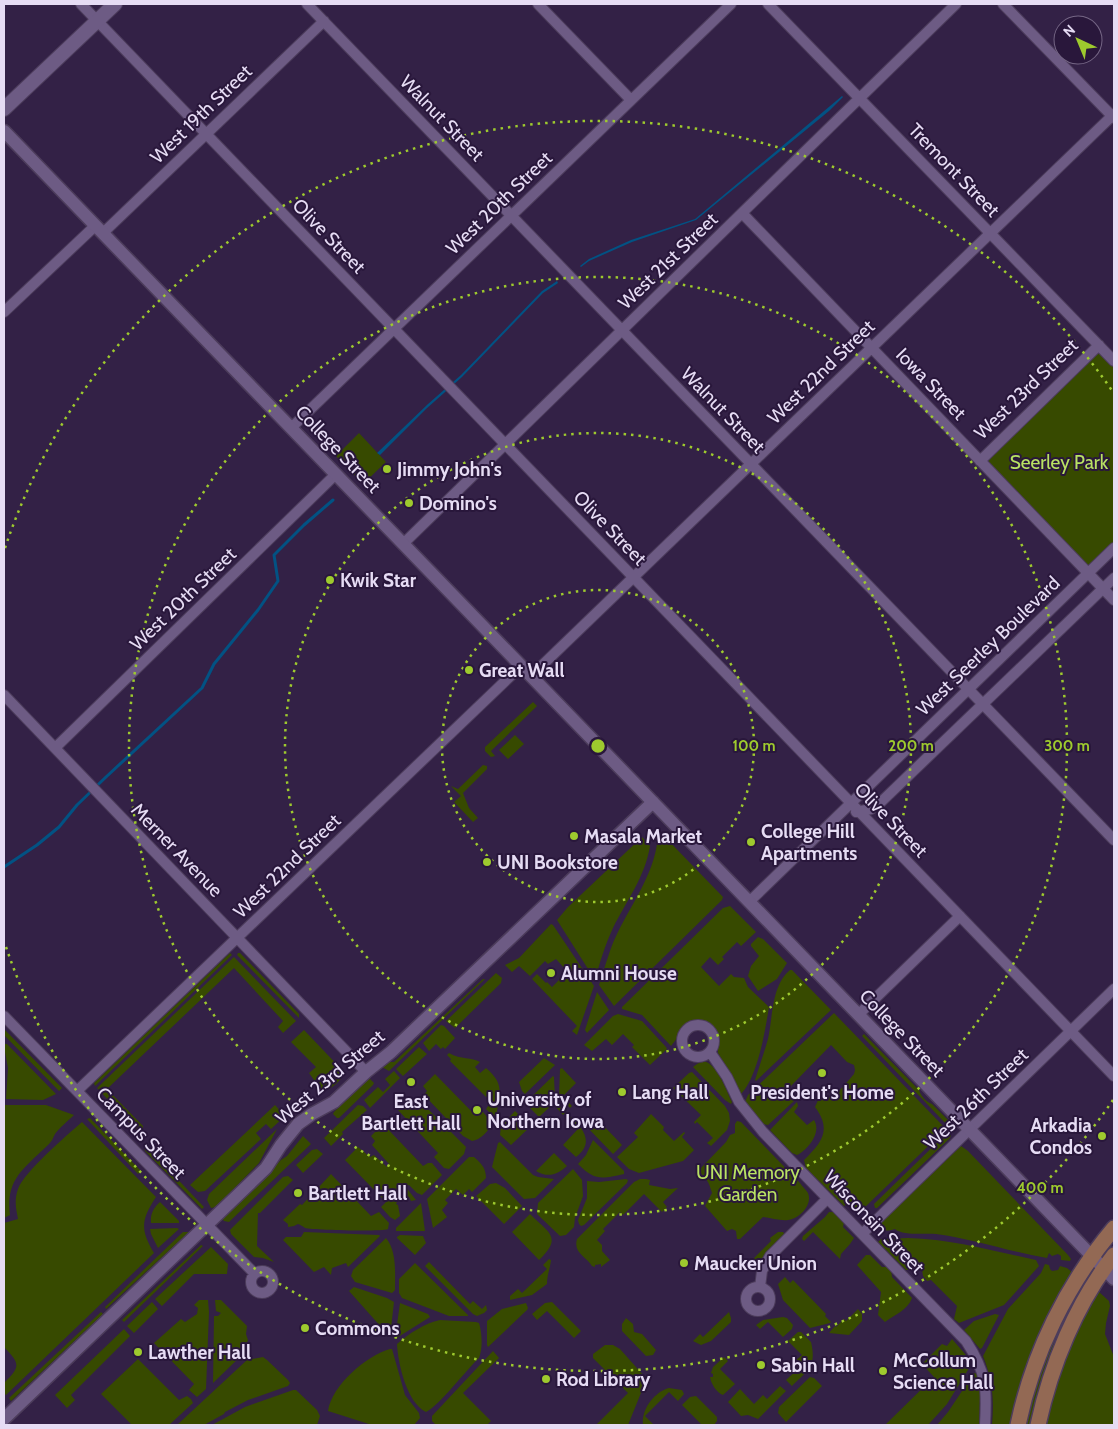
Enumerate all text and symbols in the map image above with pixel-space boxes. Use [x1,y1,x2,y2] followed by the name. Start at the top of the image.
[1053,15,1103,65] north arrow
[1059,21,1079,41] text: N
[145,59,257,168] street label: West 19th Street
[395,70,489,166] street label: Walnut Street
[904,118,1005,222] street label: Tremont Street
[441,146,557,259] street label: West 20th Street
[288,194,371,279] street label: Olive Street
[614,207,723,314] street label: West 21st Street
[763,315,880,429] street label: West 22nd Street
[969,333,1083,444] street label: West 23rd Street
[891,343,971,425] street label: Iowa Street
[676,362,770,458] street label: Walnut Street
[291,400,386,498] street label: College Street
[1010,451,1109,474] park label: Seerley Park
[396,458,502,481] place label: Jimmy John's
[381,463,393,475] marker: Jimmy John's
[569,486,652,571] street label: Olive Street
[419,492,497,515] place label: Domino's
[403,497,415,509] marker: Domino's
[125,542,241,655] street label: West 20th Street
[340,569,417,592] place label: Kwik Star
[912,572,1064,720] street label: West Seerley Boulevard
[324,574,336,586] marker: Kwik Star
[479,659,565,682] place label: Great Wall
[463,664,475,676] marker: Great Wall
[589,737,607,755] centre of rings
[732,737,776,755] text: 100 m
[888,737,934,755] text: 200 m
[1044,737,1090,755] text: 300 m
[850,778,933,863] street label: Olive Street
[126,798,228,902] street label: Merner Avenue
[229,809,346,923] street label: West 22nd Street
[761,820,857,865] place label: College Hill Apartments
[584,825,702,848] place label: Masala Market
[568,830,580,842] marker: Masala Market
[745,836,757,848] marker: College Hill Apartments
[497,851,618,874] place label: UNI Bookstore
[481,856,493,868] marker: UNI Bookstore
[561,962,677,985] place label: Alumni House
[545,967,557,979] marker: Alumni House
[855,984,950,1082] street label: College Street
[271,1024,390,1129] street label: West 23rd Street
[919,1043,1033,1155] street label: West 26th Street
[816,1067,828,1079] marker: President's Home
[405,1076,417,1088] marker: East Bartlett Hall
[632,1081,708,1104] place label: Lang Hall
[750,1081,894,1104] place label: President's Home
[91,1082,191,1184] street label: Campus Street
[616,1086,628,1098] marker: Lang Hall
[487,1088,605,1133] place label: University of Northern Iowa
[361,1090,461,1135] place label: East Bartlett Hall
[471,1104,483,1116] marker: University of Northern Iowa
[1030,1114,1093,1159] place label: Arkadia Condos
[1096,1130,1108,1142] marker: Arkadia Condos
[696,1161,800,1206] park label: UNI Memory Garden
[819,1165,930,1279] street label: Wisconsin Street
[1017,1179,1063,1197] text: 400 m
[308,1182,407,1205] place label: Bartlett Hall
[292,1187,304,1199] marker: Bartlett Hall
[694,1252,817,1275] place label: Maucker Union
[678,1257,690,1269] marker: Maucker Union
[315,1317,400,1340] place label: Commons
[299,1322,311,1334] marker: Commons
[148,1341,251,1364] place label: Lawther Hall
[132,1346,144,1358] marker: Lawther Hall
[893,1349,993,1394] place label: McCollum Science Hall
[771,1354,855,1377] place label: Sabin Hall
[755,1359,767,1371] marker: Sabin Hall
[877,1365,889,1377] marker: McCollum Science Hall
[556,1368,651,1391] place label: Rod Library
[540,1373,552,1385] marker: Rod Library

